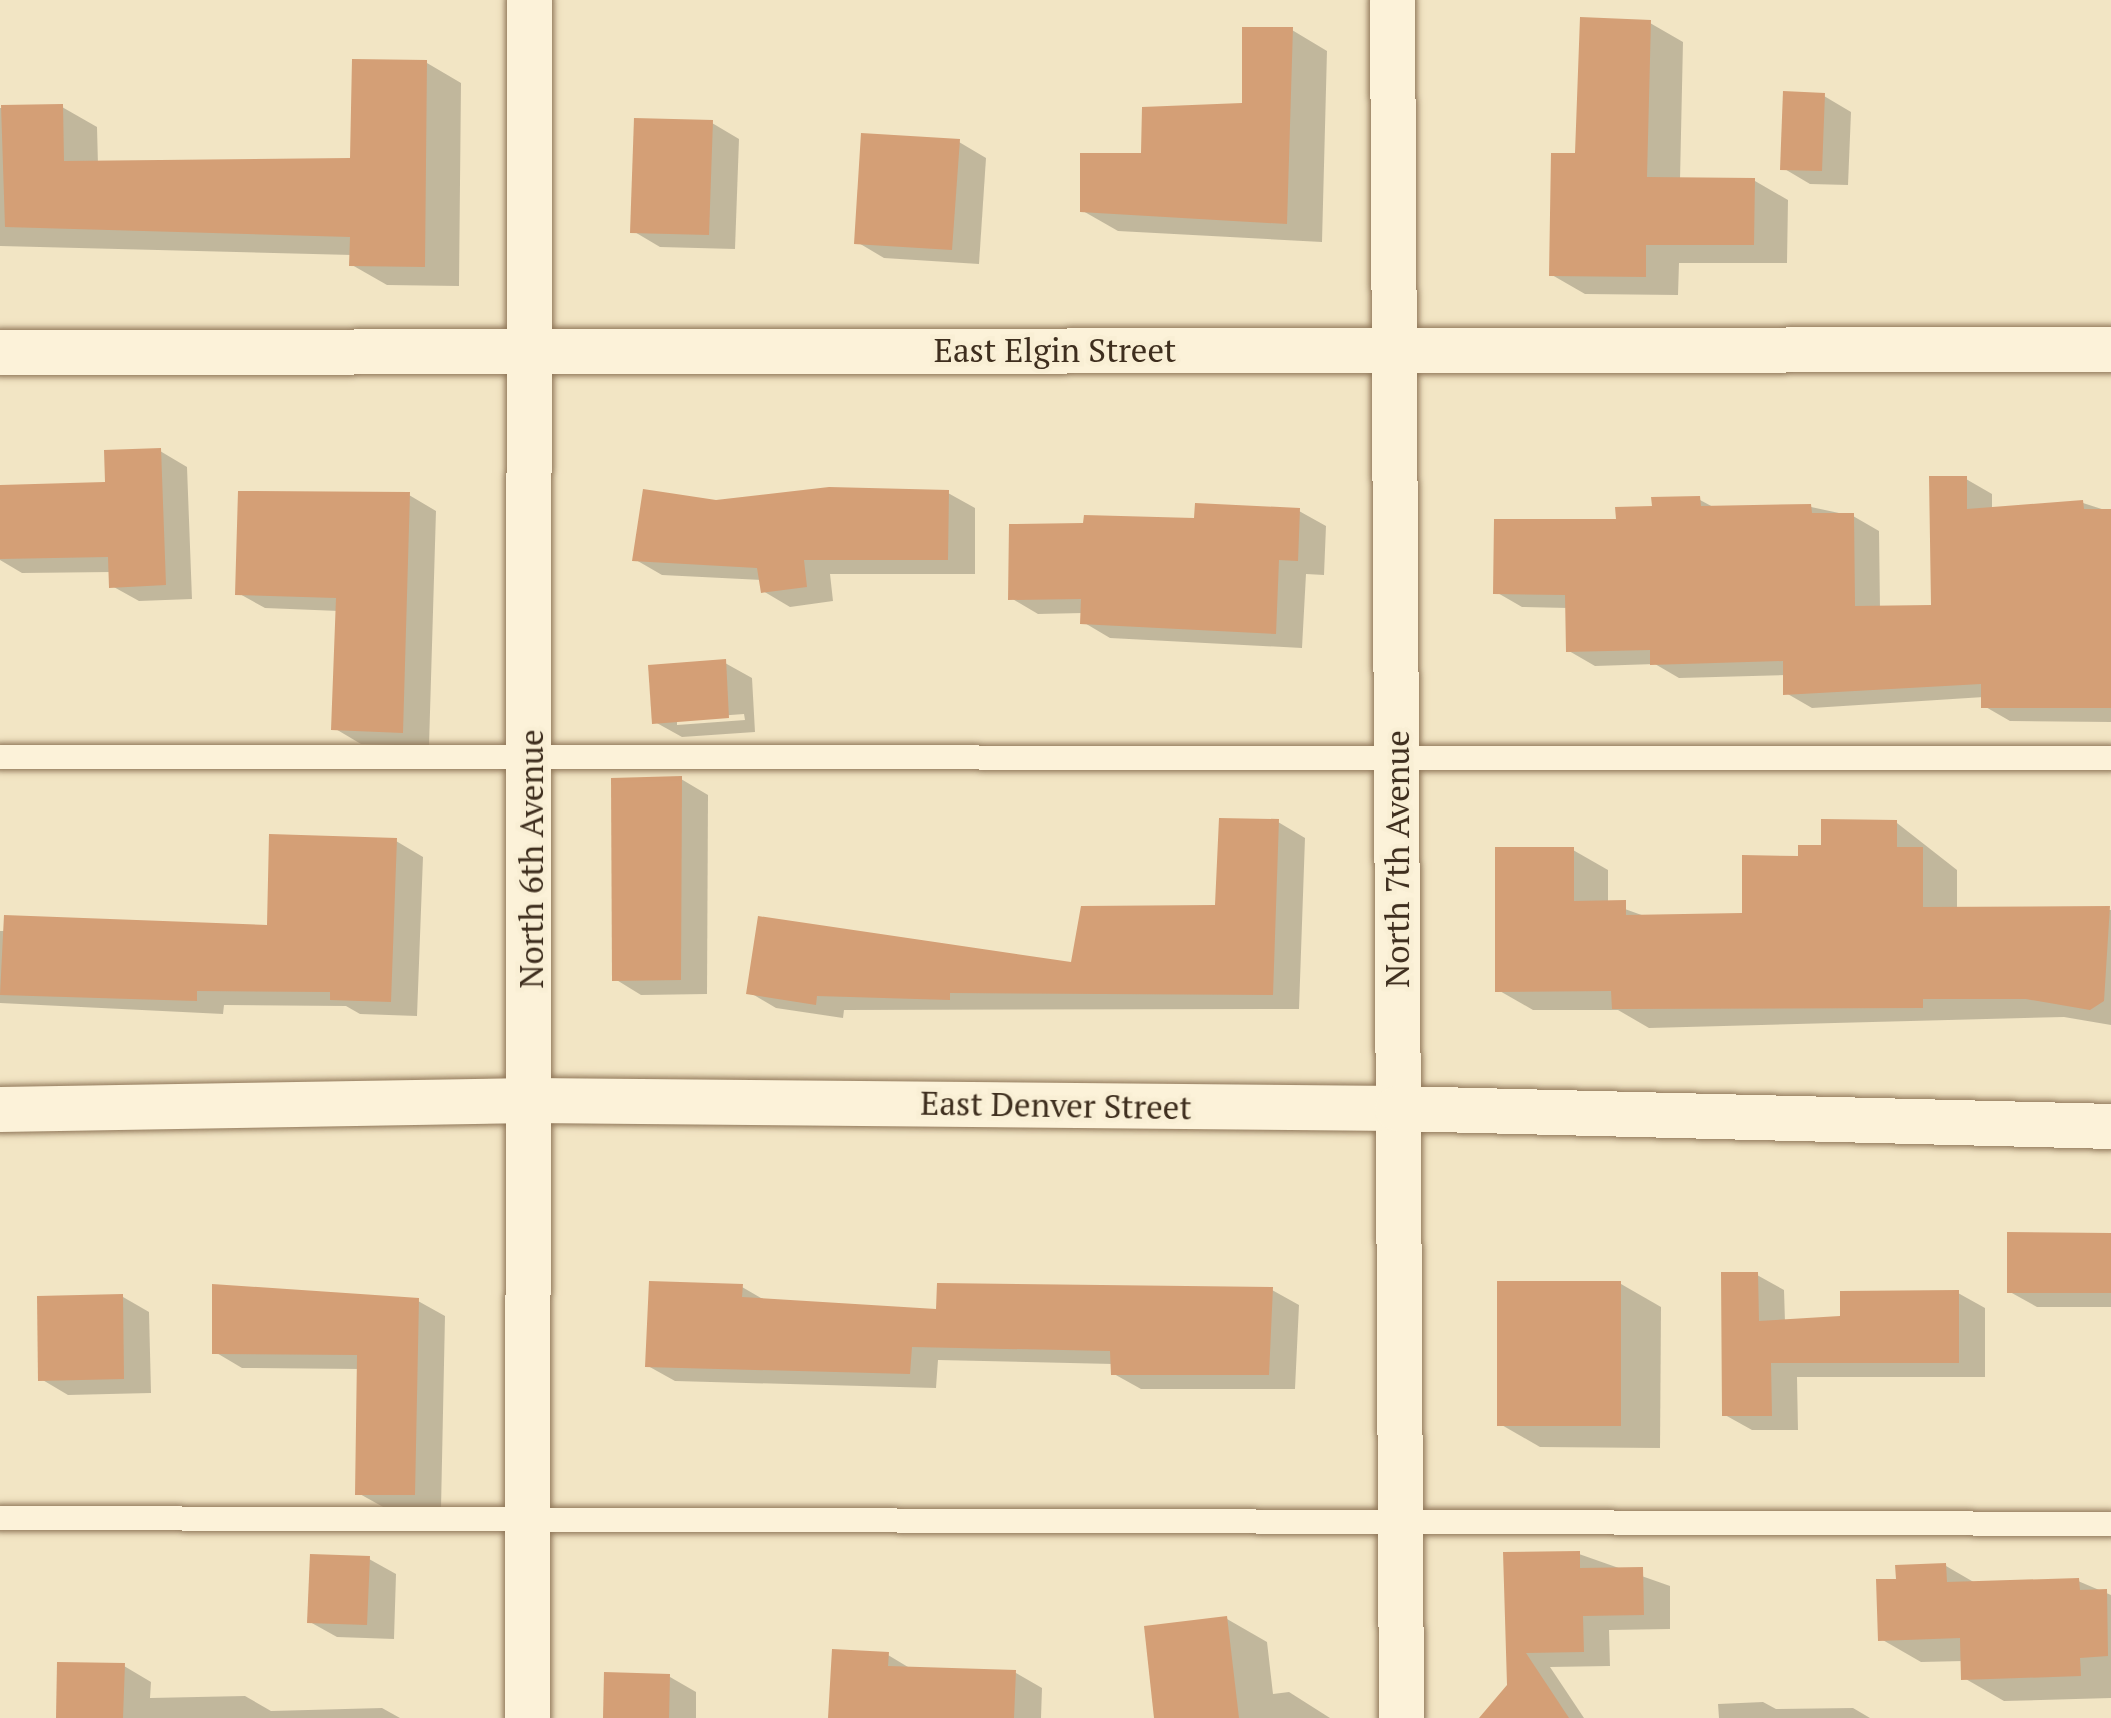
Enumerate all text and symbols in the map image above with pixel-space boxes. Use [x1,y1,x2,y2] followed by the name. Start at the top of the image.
[934,330,1176,370] street label: East Elgin Street
[511,729,551,989] street label: North 6th Avenue
[1377,730,1417,988] street label: North 7th Avenue
[920,1083,1192,1127] street label: East Denver Street

